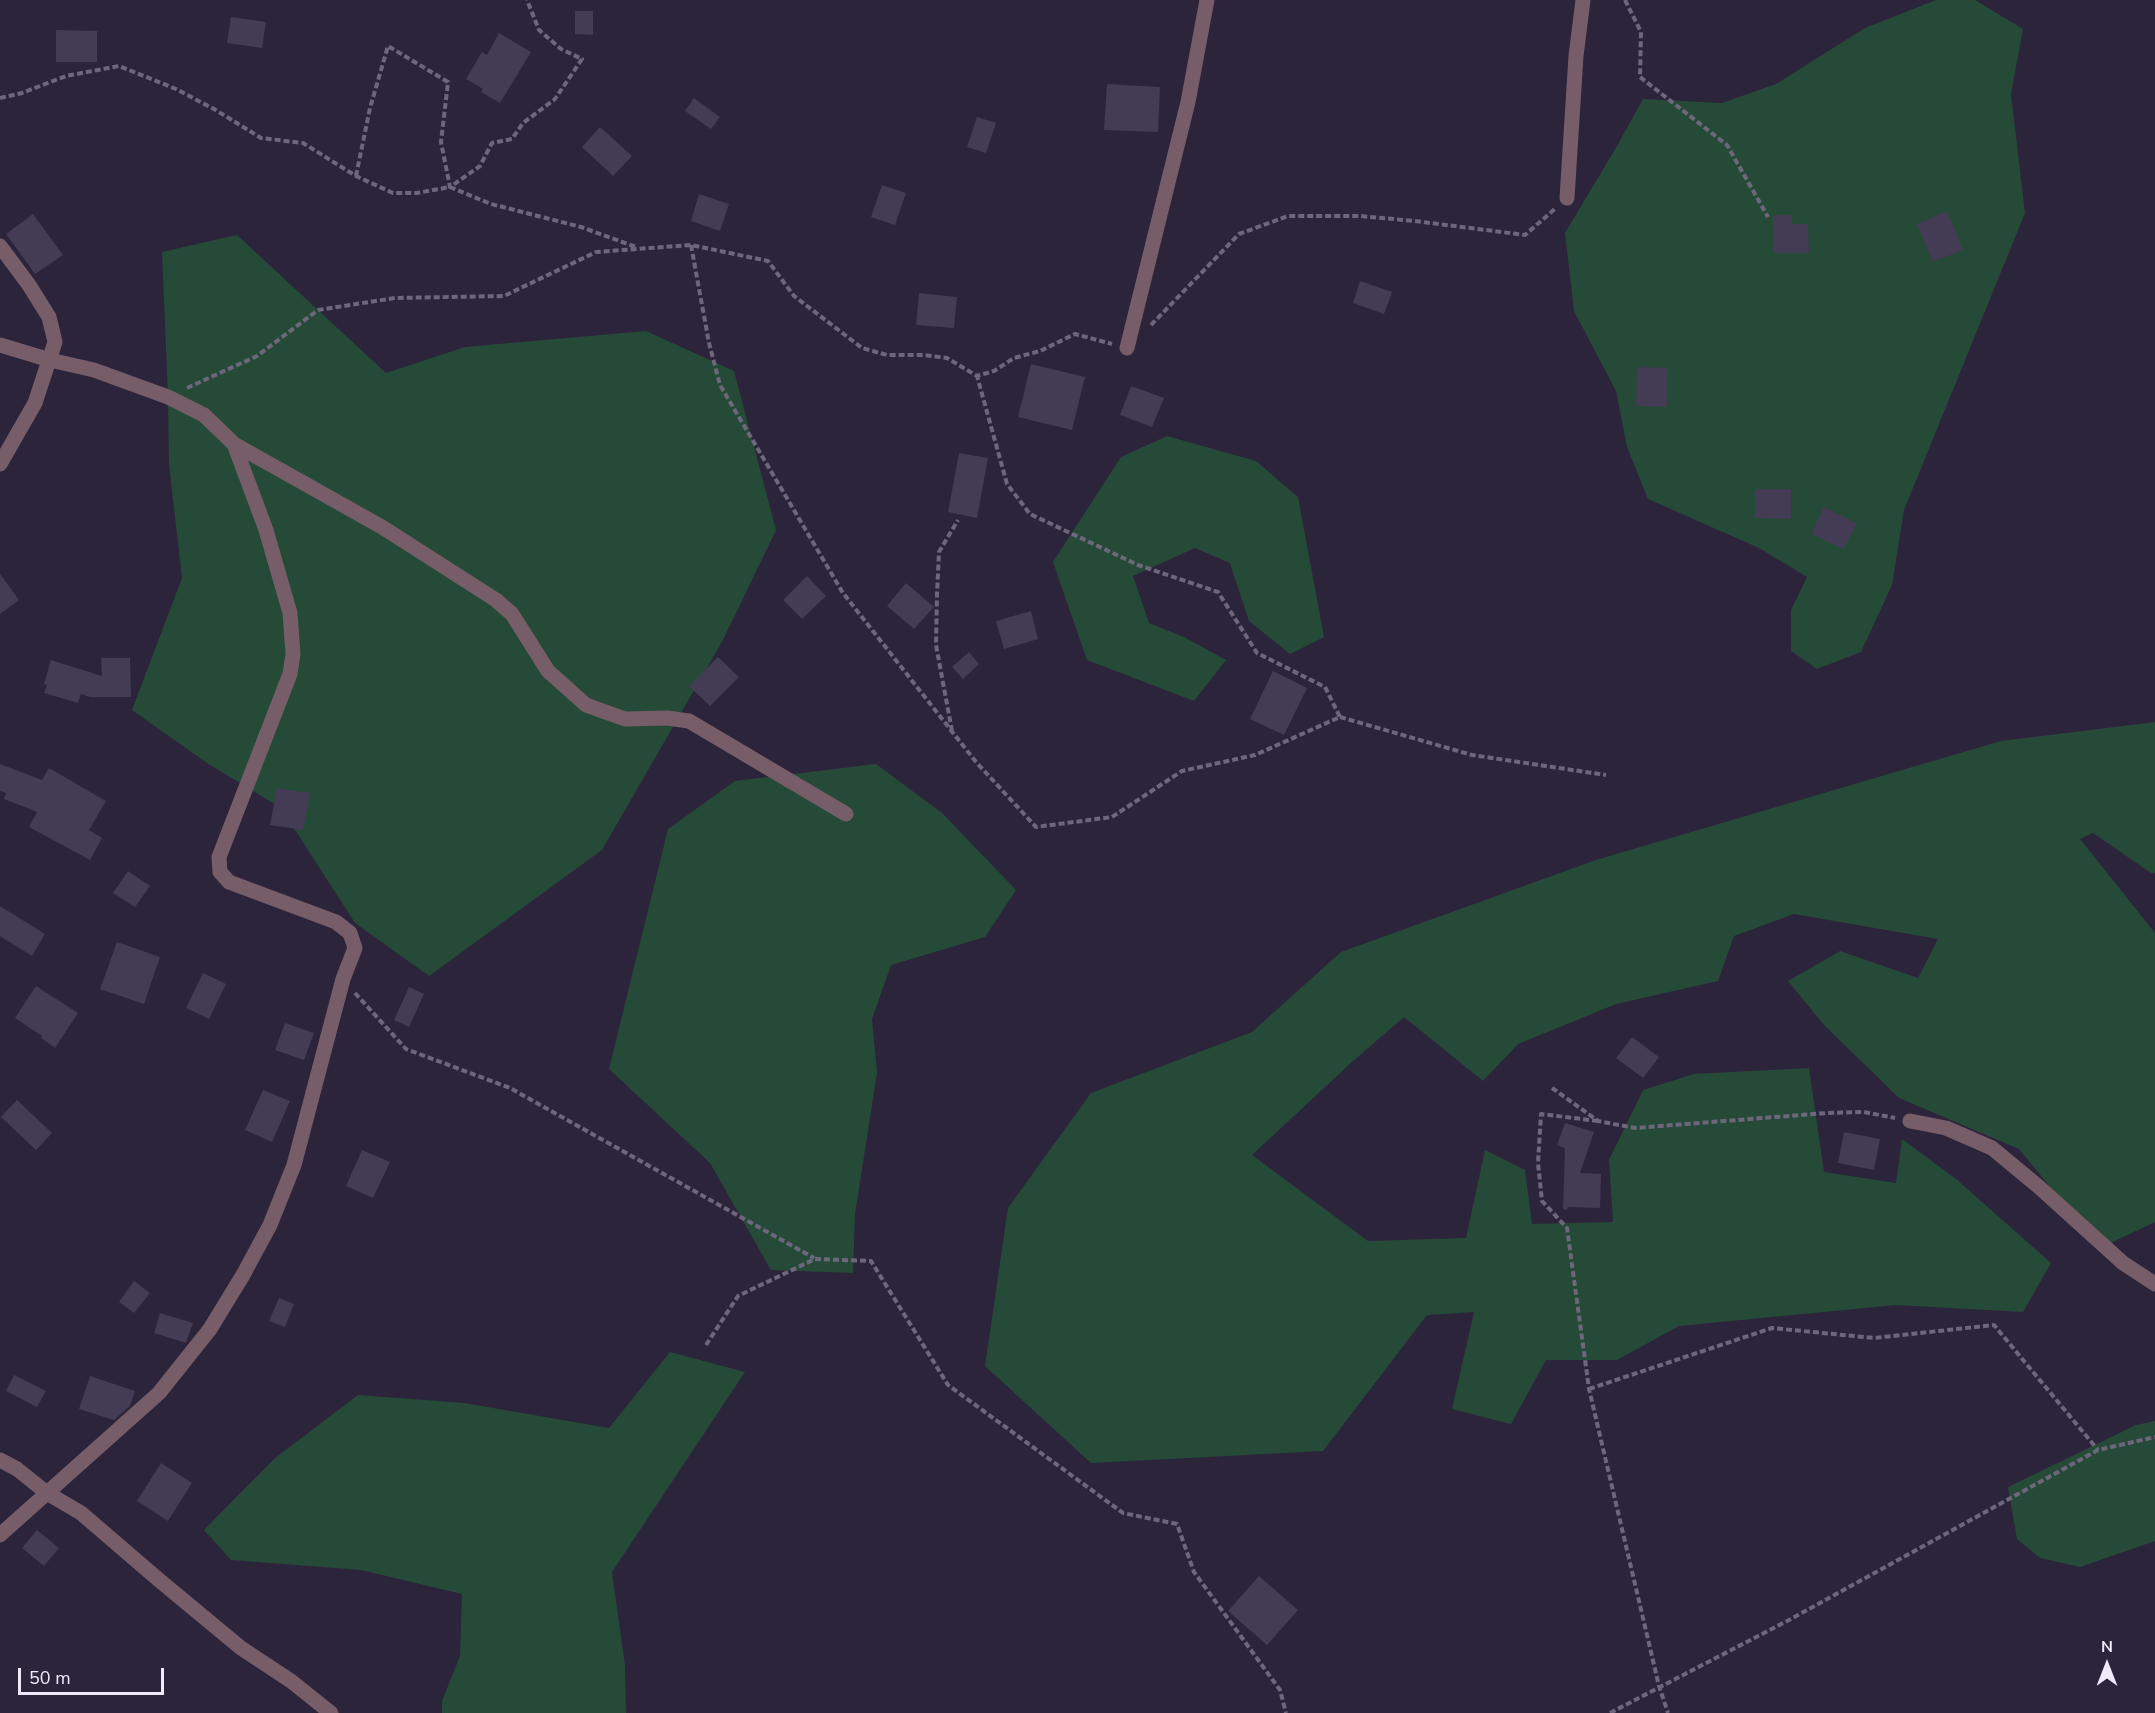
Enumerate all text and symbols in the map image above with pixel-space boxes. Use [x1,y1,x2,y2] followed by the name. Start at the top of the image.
[2077,1635,2137,1695] north arrow
[2101,1636,2113,1658] text: N
[21,1656,166,1694] scale bar
[29,1666,71,1690] text: 50 m

